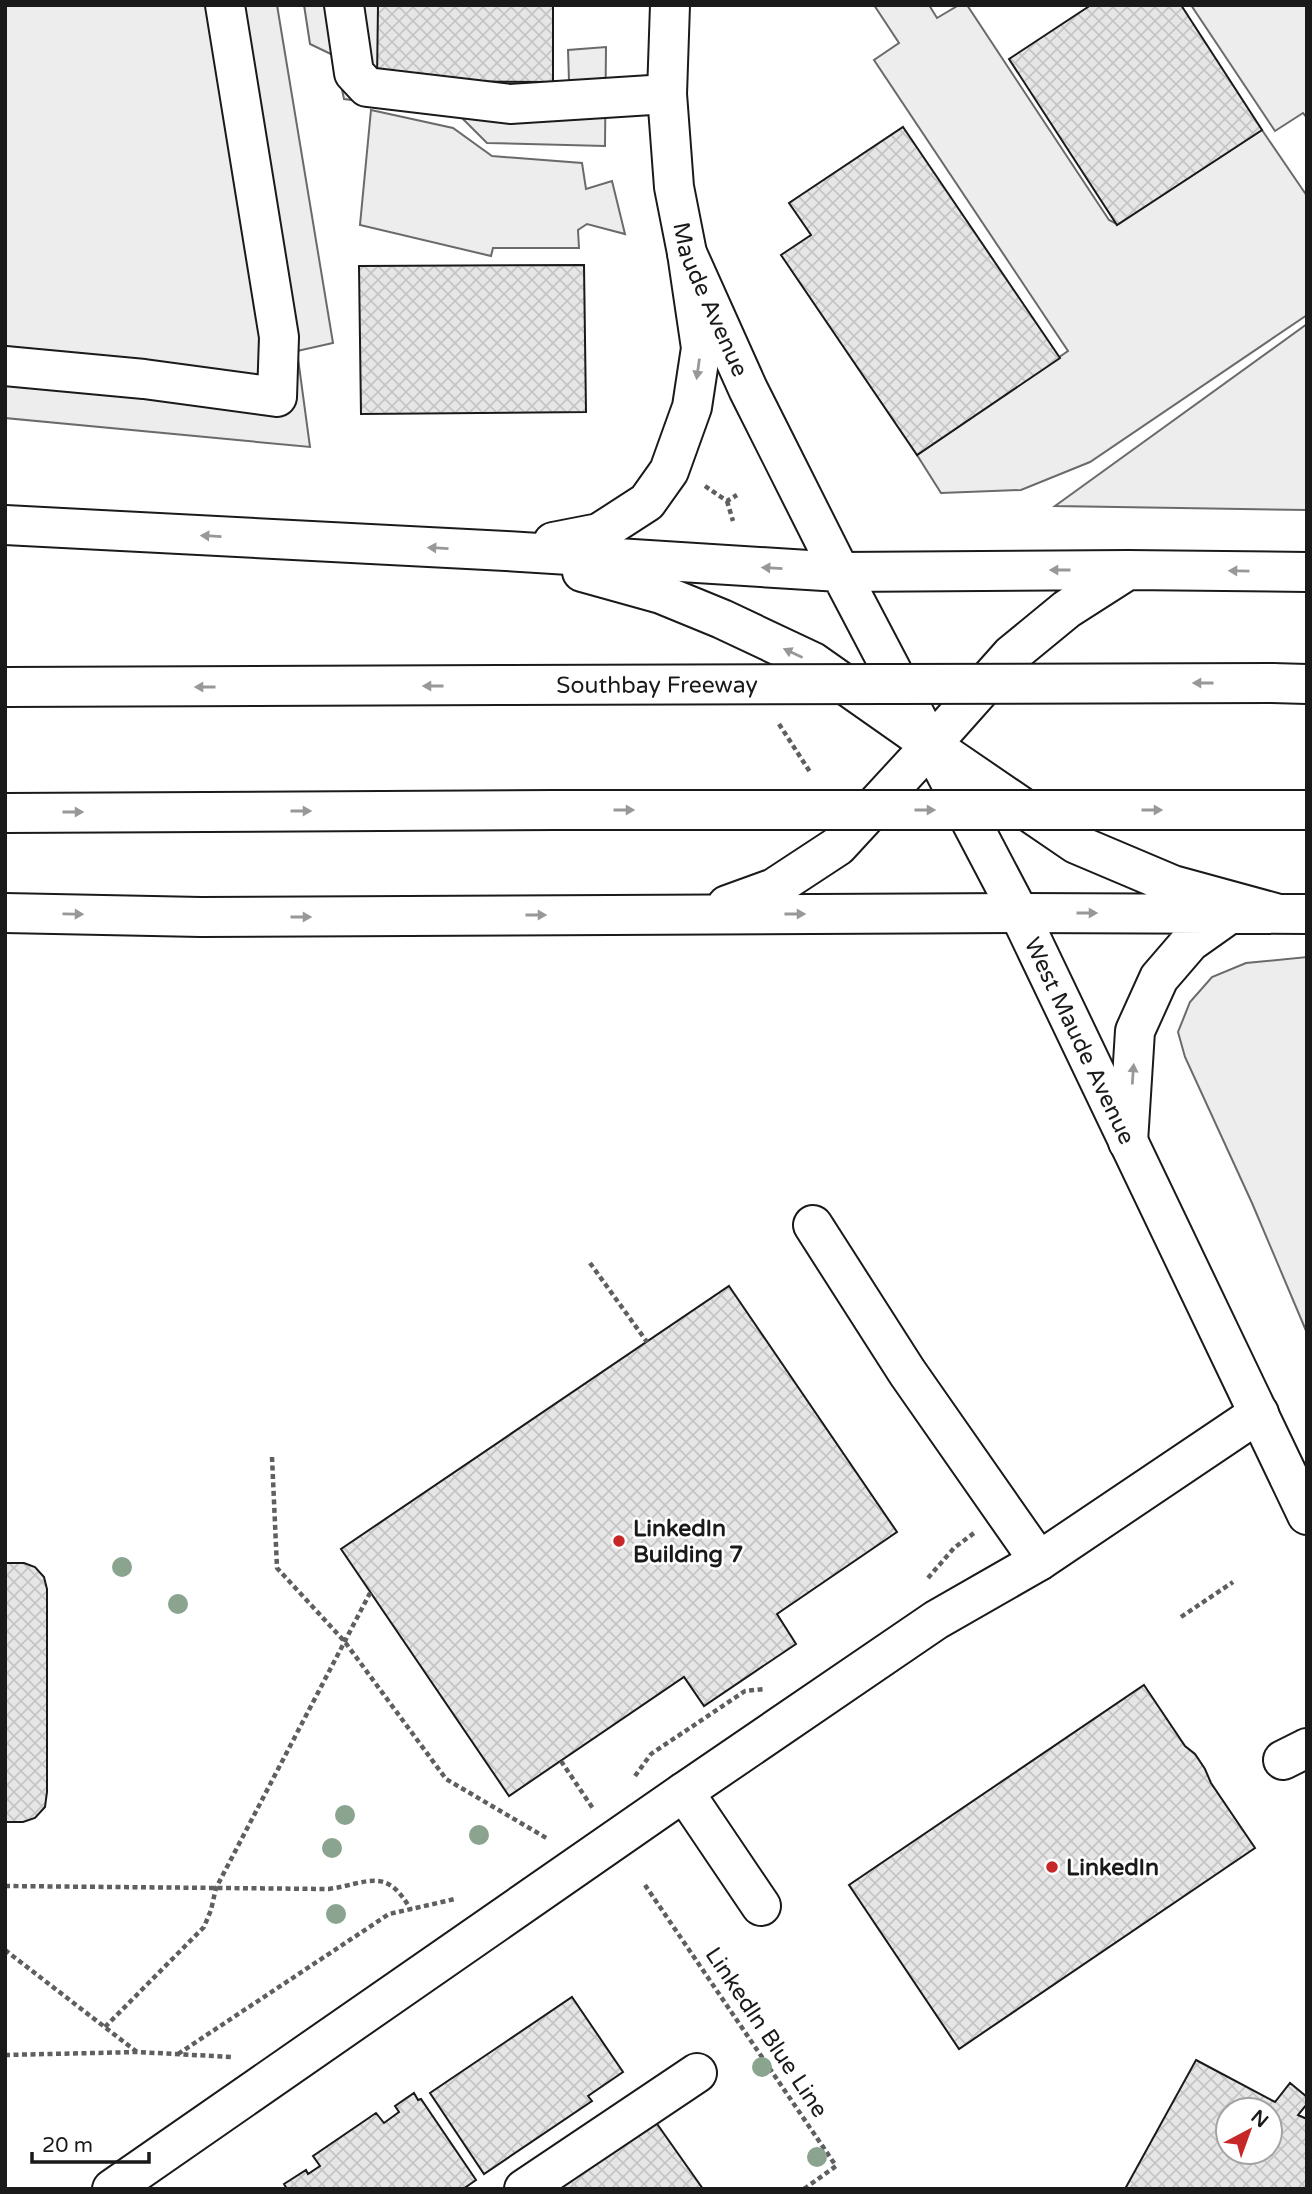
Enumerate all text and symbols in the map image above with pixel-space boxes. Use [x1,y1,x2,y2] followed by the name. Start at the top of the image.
[666,220,754,381] street label: Maude Avenue
[692,358,703,380] one-way arrow
[199,530,221,541] one-way arrow
[427,542,449,553] one-way arrow
[761,562,783,573] one-way arrow
[1049,564,1071,576] one-way arrow
[1227,565,1249,577] one-way arrow
[783,647,803,658] one-way arrow
[556,671,758,700] street label: Southbay Freeway
[1192,677,1214,689] one-way arrow
[422,680,444,692] one-way arrow
[194,681,216,693] one-way arrow
[613,804,635,816] one-way arrow
[914,804,936,816] one-way arrow
[1141,804,1163,816] one-way arrow
[290,805,312,817] one-way arrow
[63,806,85,818] one-way arrow
[1076,907,1098,919] one-way arrow
[784,908,806,920] one-way arrow
[63,909,85,920] one-way arrow
[525,909,547,921] one-way arrow
[290,911,312,923] one-way arrow
[1018,933,1141,1149] street label: West Maude Avenue
[1127,1063,1138,1085] one-way arrow
[633,1515,743,1569] place label: LinkedIn Building 7
[611,1533,627,1549] marker: LinkedIn Building 7
[1066,1854,1159,1882] place label: LinkedIn
[1044,1859,1060,1875] marker: LinkedIn
[699,1942,834,2123] street label: LinkedIn Blue Line
[1214,2096,1284,2166] north arrow
[1247,2106,1272,2132] text: N
[32,2120,149,2164] scale bar
[42,2133,93,2158] text: 20 m

